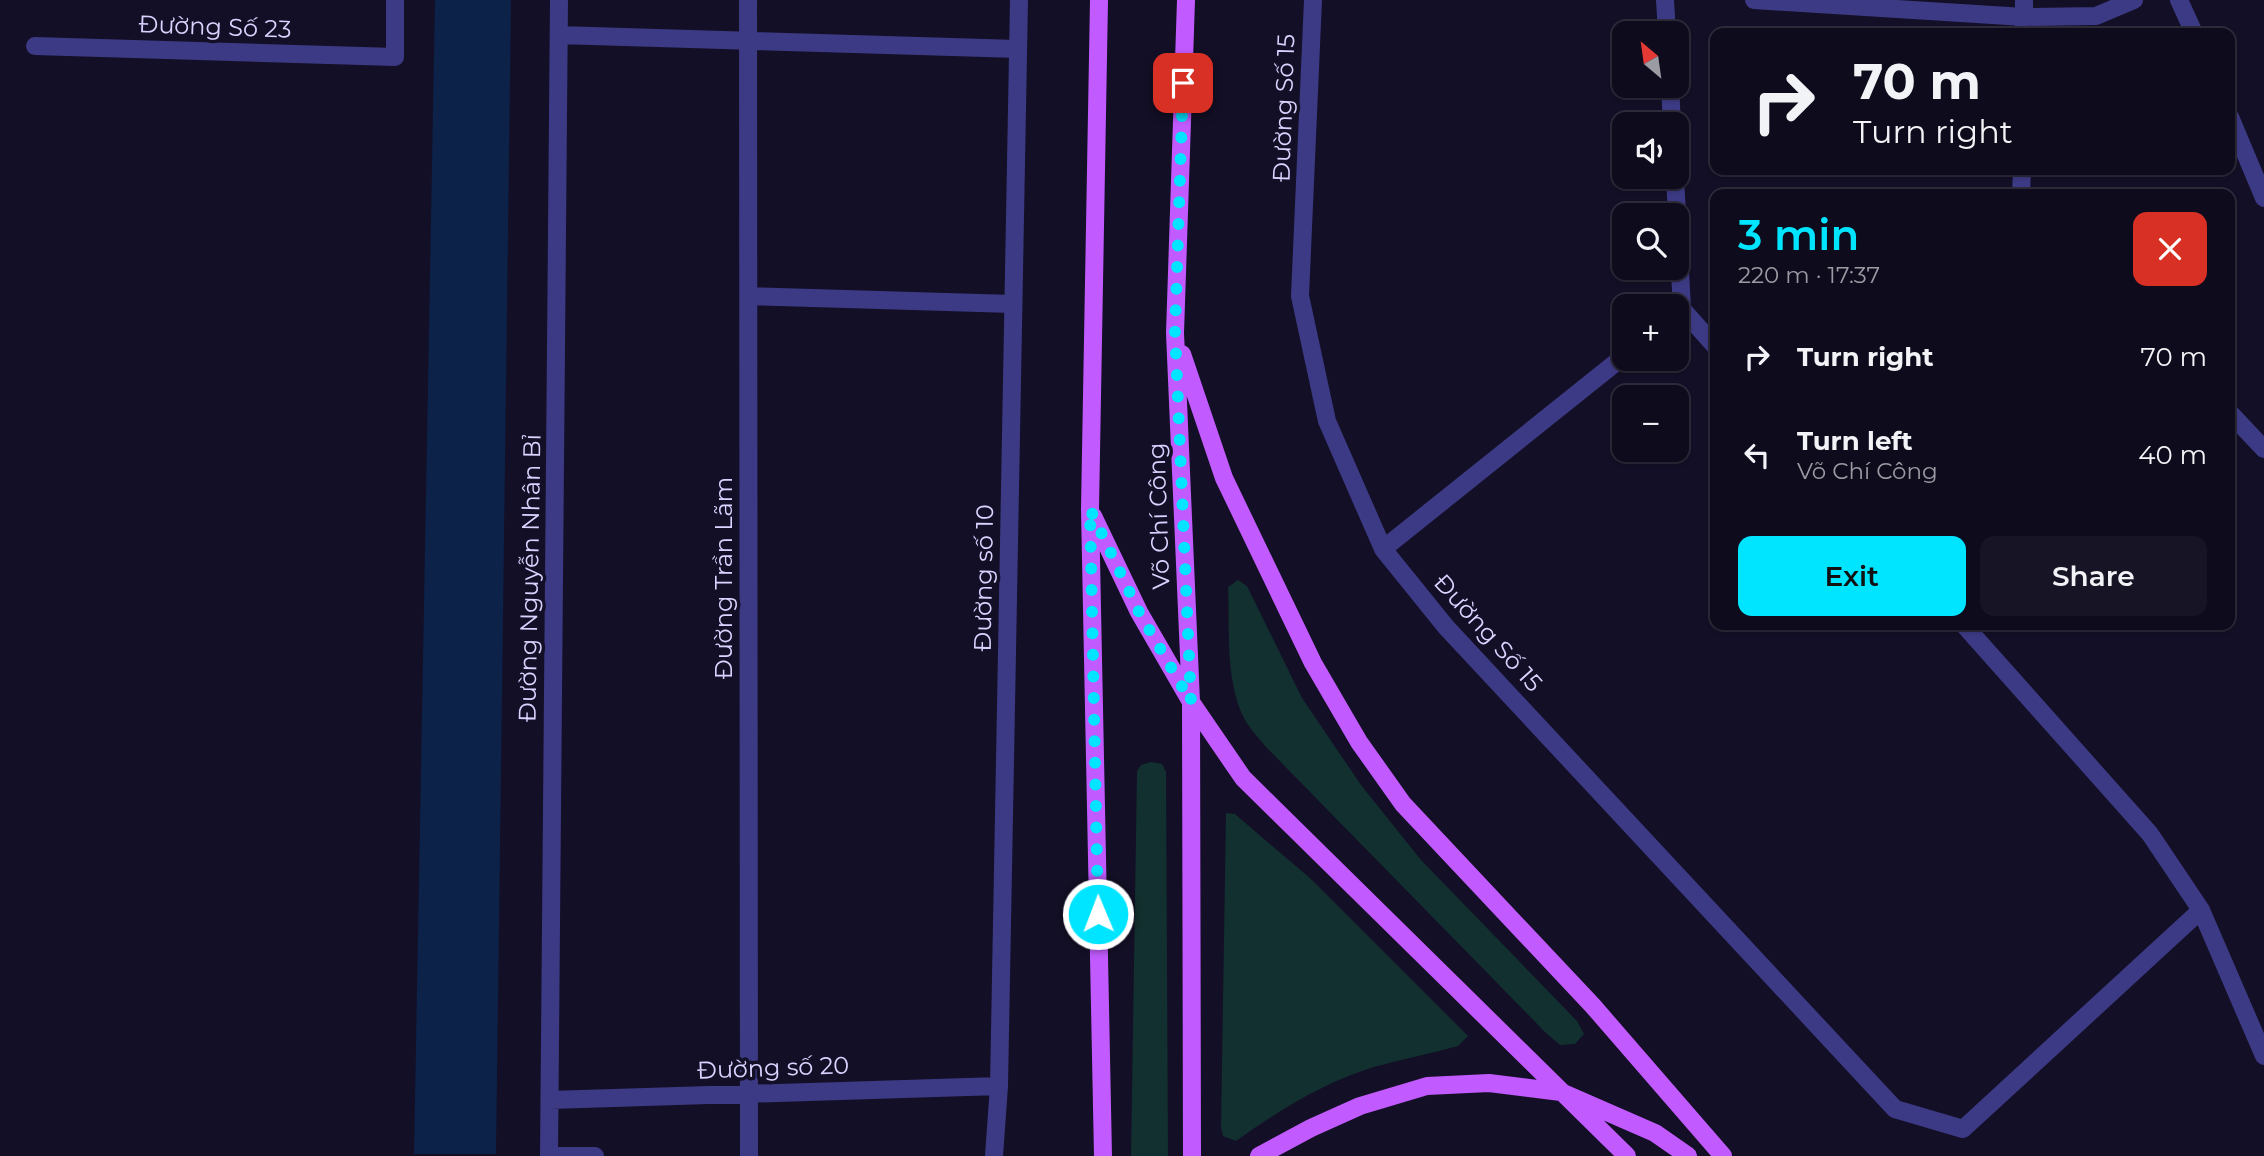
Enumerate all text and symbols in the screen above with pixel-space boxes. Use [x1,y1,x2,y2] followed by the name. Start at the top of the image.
[138,9,292,44] street label: Đường Số 23
[1612,21,1689,98] north arrow
[1612,21,1689,462] map controls
[1266,33,1301,182] street label: Đường Số 15
[1853,52,1981,111] text: 70 m
[1153,53,1213,113] pin
[1738,56,1829,147] icon: right
[1164,64,1202,102] icon: arrive
[1612,112,1689,189] button: sound
[1853,112,2013,151] text: Turn right
[1612,203,1689,280] button: search
[1738,209,1859,261] text: 3 min
[2133,212,2207,286] button: close
[1738,261,1880,289] text: 220 m · 17:37
[1612,294,1689,371] button: +
[1738,338,1776,376] icon: right
[1797,341,1933,373] text: Turn right
[2141,341,2207,373] text: 70 m
[1612,385,1689,462] button: −
[1797,425,1913,457] text: Turn left
[512,434,547,722] street label: Đường Nguyễn Nhân Bỉ
[1738,436,1776,474] icon: left
[2138,439,2207,471] text: 40 m
[1141,442,1176,590] street label: Võ Chí Công
[1797,457,1938,485] text: Võ Chí Công
[709,477,738,679] street label: Đường Trần Lãm
[968,504,999,652] street label: Đường số 10
[1738,536,1966,616] button: Exit
[1980,536,2207,616] button: Share
[1428,568,1549,697] street label: Đường Số 15
[1061,877,1135,951] position arrow
[696,1050,850,1085] street label: Đường số 20

